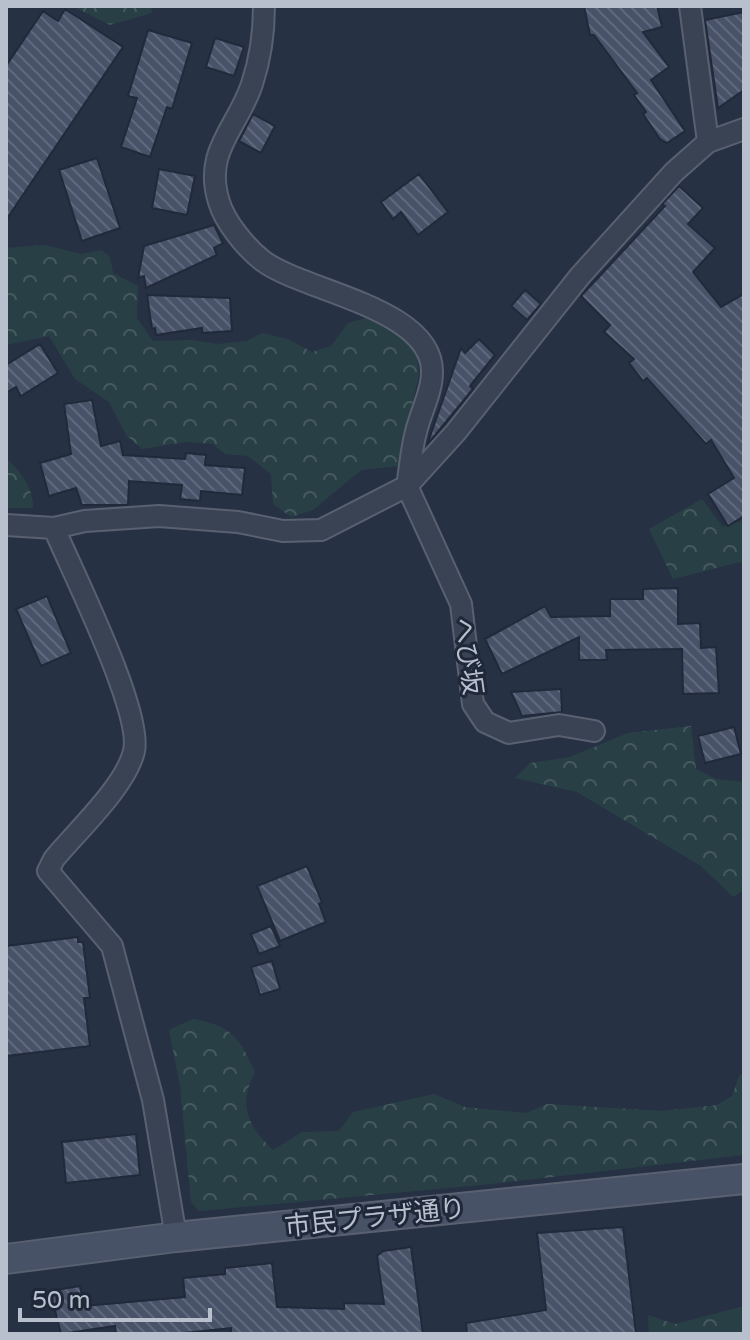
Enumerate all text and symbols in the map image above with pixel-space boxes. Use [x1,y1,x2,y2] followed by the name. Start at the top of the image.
[447,615,488,697] street label: へび坂
[283,1193,467,1242] street label: 市民プラザ通り
[20,1272,210,1322] scale bar
[32,1286,90,1315] text: 50 m

